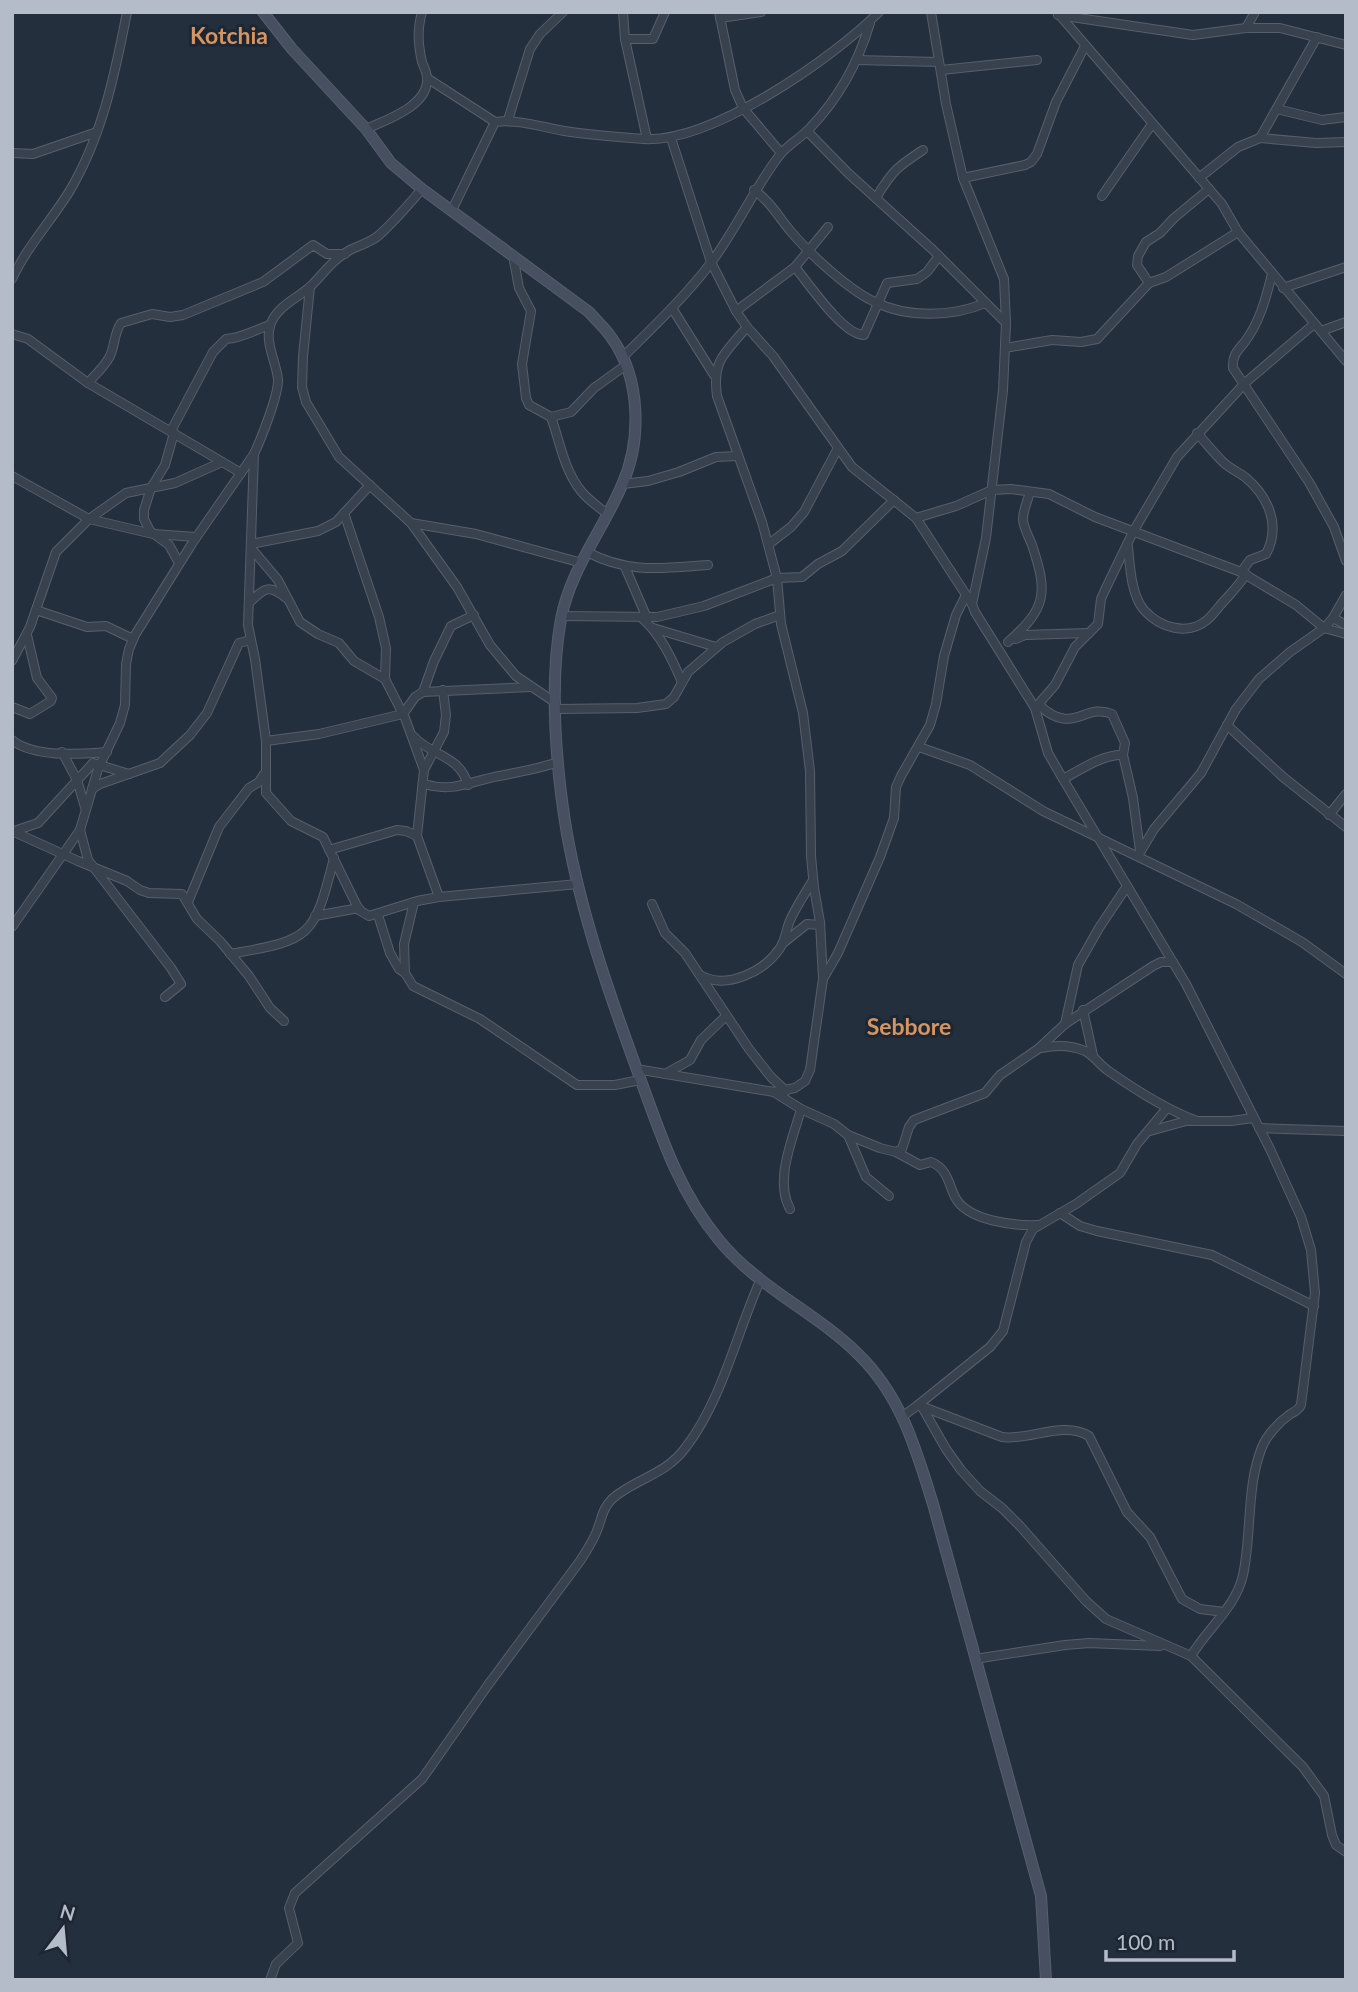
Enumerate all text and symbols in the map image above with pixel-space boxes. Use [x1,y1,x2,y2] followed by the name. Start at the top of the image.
[190,21,268,49] district label: Kotchia
[867,1012,951,1040] district label: Sebbore
[28,1894,98,1964] north arrow
[58,1899,78,1925] text: N
[1106,1918,1234,1962] scale bar
[1116,1929,1175,1954] text: 100 m

